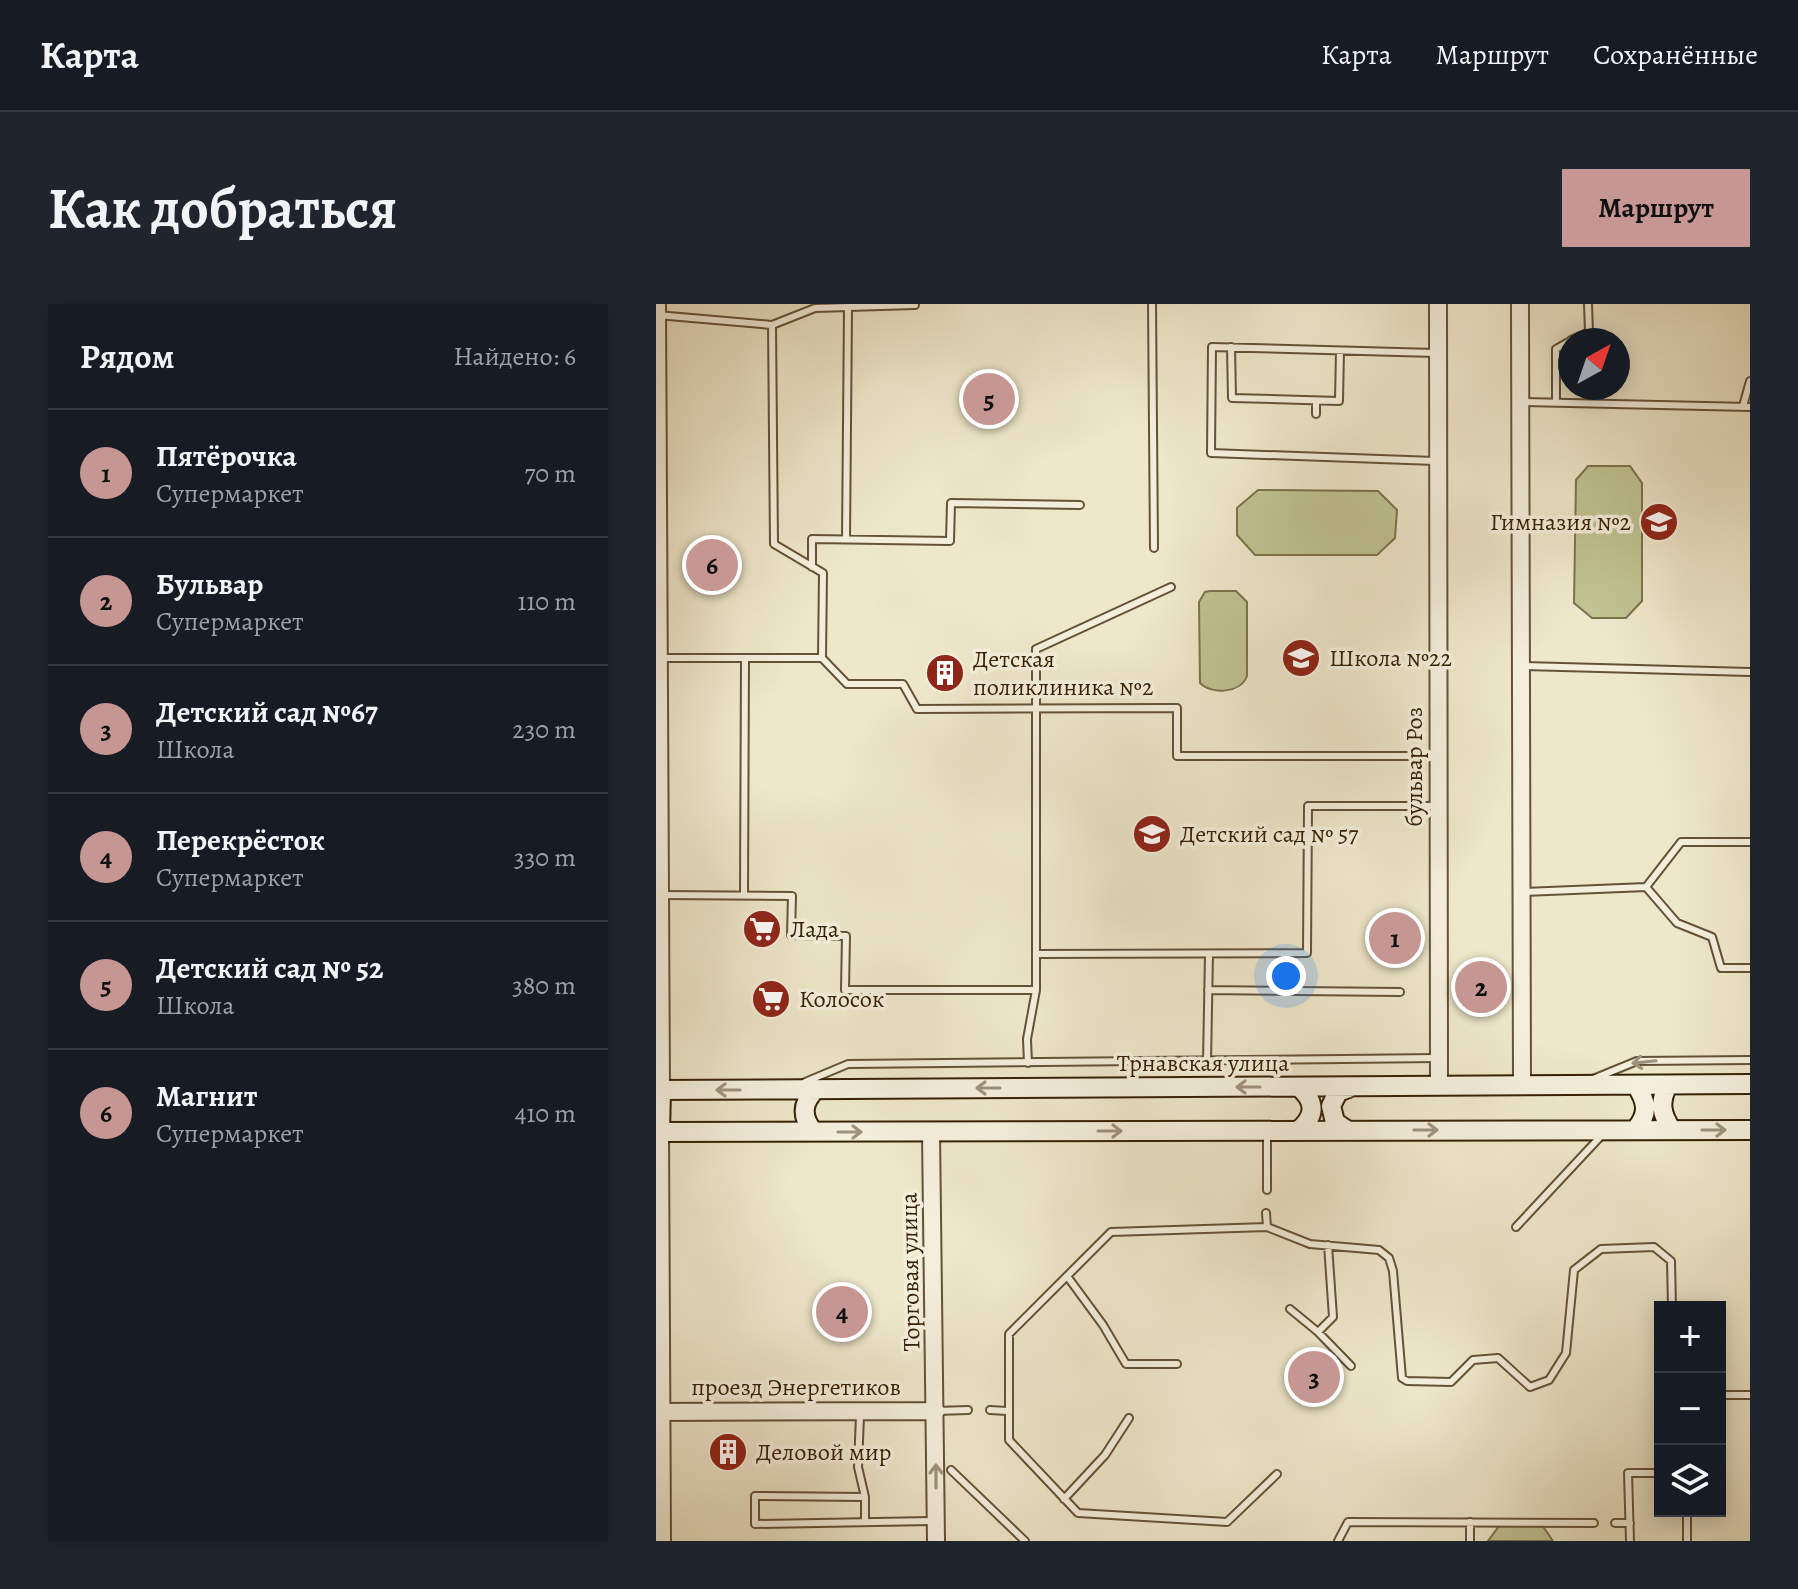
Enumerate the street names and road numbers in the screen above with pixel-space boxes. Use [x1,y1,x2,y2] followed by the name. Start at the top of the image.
[1398,707,1430,827] street label: бульвар Роз
[1117,1047,1289,1079] street label: Трнавская улица
[893,1192,927,1352] street label: Торговая улица
[691,1371,901,1403] street label: проезд Энергетиков

